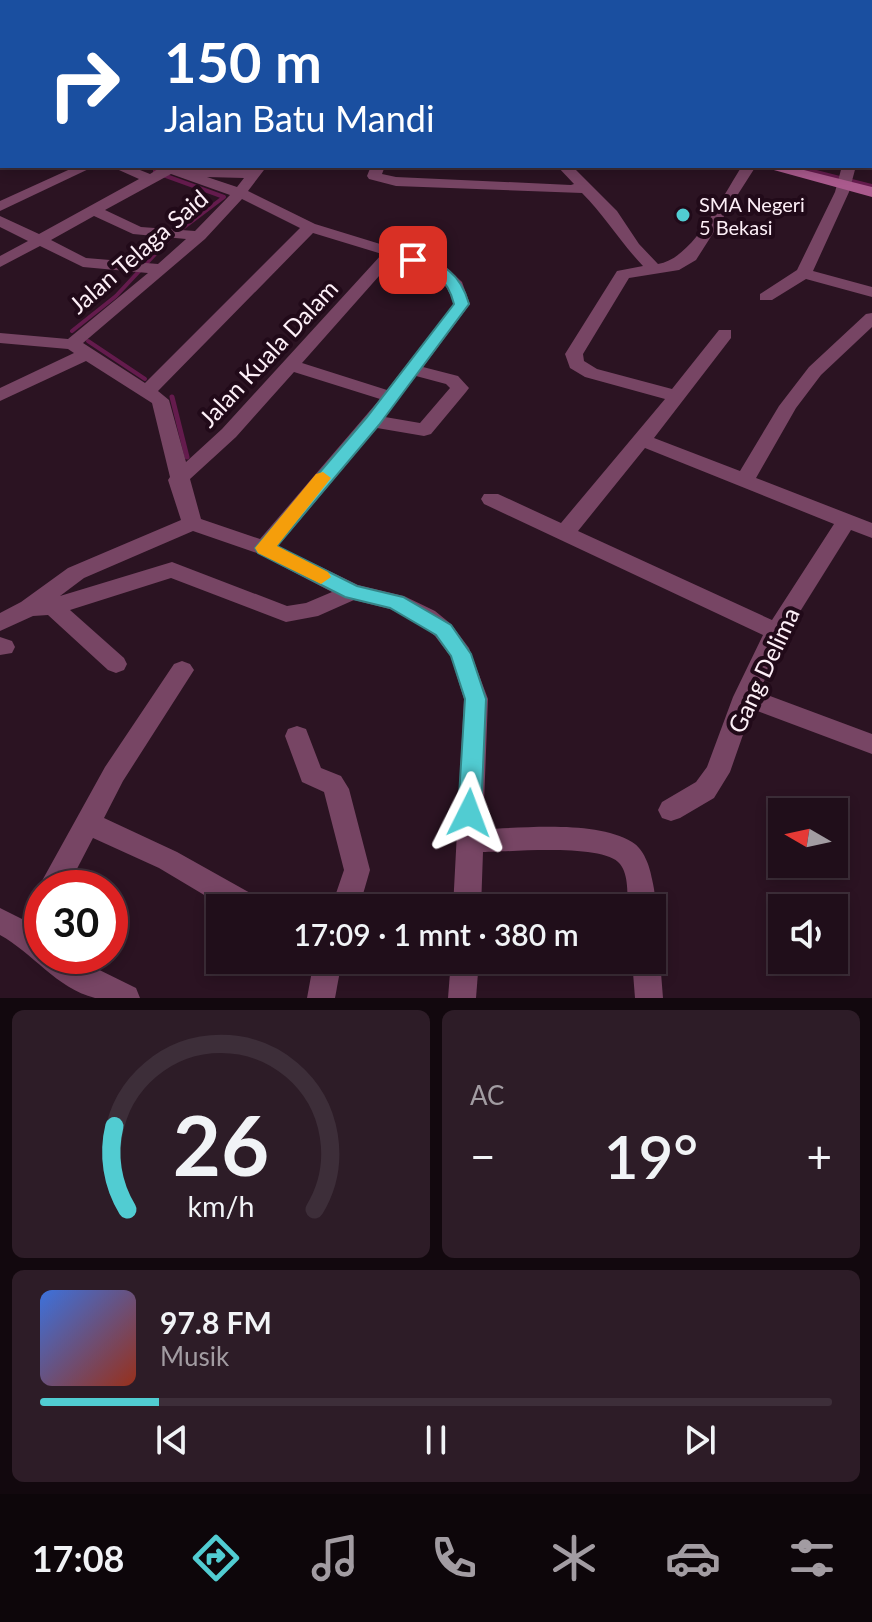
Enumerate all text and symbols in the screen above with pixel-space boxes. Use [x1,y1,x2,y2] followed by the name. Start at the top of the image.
[164,28,322,95] text: 150 m
[32,32,136,136] icon: right
[164,96,435,140] text: Jalan Batu Mandi
[63,183,213,319] street label: Jalan Telaga Said
[699,192,805,239] place label: SMA Negeri 5 Bekasi
[674,206,692,224] marker: SMA Negeri 5 Bekasi
[379,226,447,294] pin
[391,238,435,282] icon: arrive
[193,274,343,432] street label: Jalan Kuala Dalam
[721,603,805,737] street label: Gang Delima
[427,771,511,855] position arrow
[768,798,848,878] north arrow
[768,798,848,974] map controls
[24,870,128,974] speed limit sign: 30
[768,894,848,974] button: sound
[293,916,579,952] text: 17:09 · 1 mnt · 380 m
[470,1079,505,1111] text: AC
[173,1094,269,1194] text: 26
[604,1120,698,1192] text: 19°
[470,1130,496,1182] text: −
[806,1130,832,1182] text: +
[188,1189,254,1223] text: km/h
[160,1304,272,1340] text: 97.8 FM
[160,1340,229,1372] text: Musik
[150,1418,194,1462] icon: previous
[414,1418,458,1462] icon: pause
[678,1418,722,1462] icon: next
[188,1530,244,1586] icon: directions
[307,1530,363,1586] icon: music
[426,1530,482,1586] icon: phone
[546,1530,602,1586] icon: climate
[665,1530,721,1586] icon: car
[784,1530,840,1586] icon: filters
[32,1536,124,1580] text: 17:08

